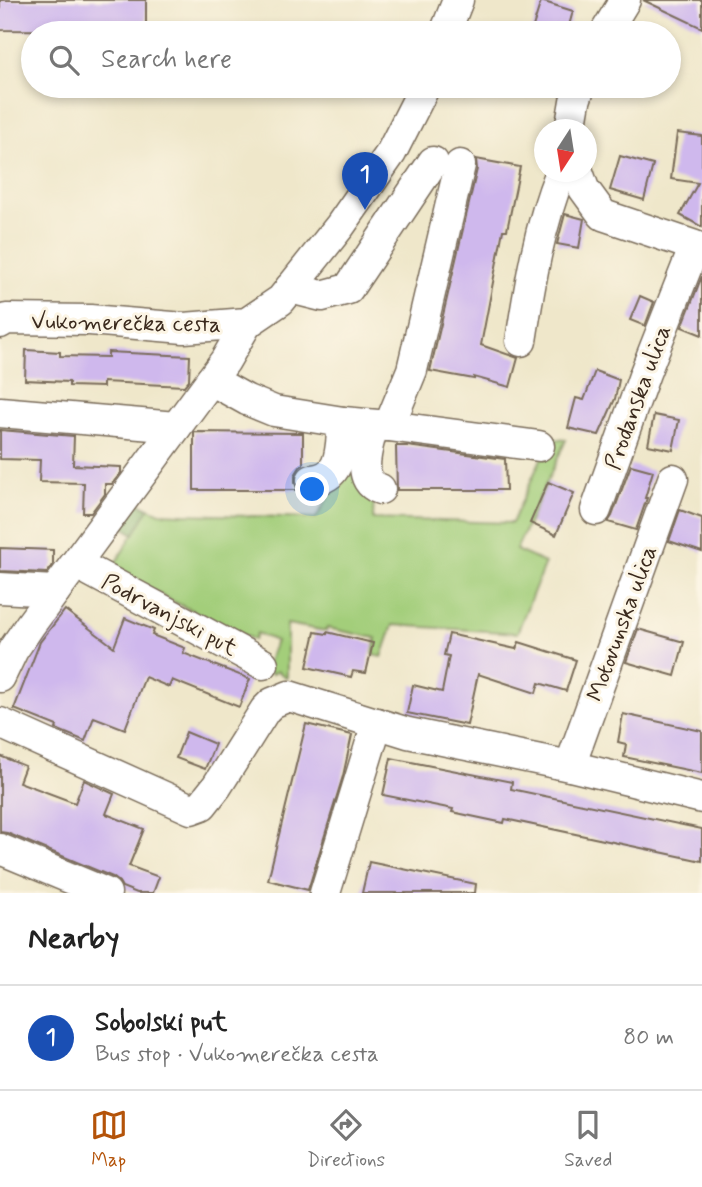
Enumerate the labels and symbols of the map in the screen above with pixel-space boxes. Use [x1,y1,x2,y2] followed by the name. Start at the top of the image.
[534,119,597,182] north arrow
[342,152,388,210] pin: 1
[31,307,221,341] street label: Vukomerečka cesta
[599,321,679,474] street label: Prodanska ulica
[295,472,329,506] your location
[581,542,665,706] street label: Motovunska ulica
[96,567,242,664] street label: Podrvanjski put

